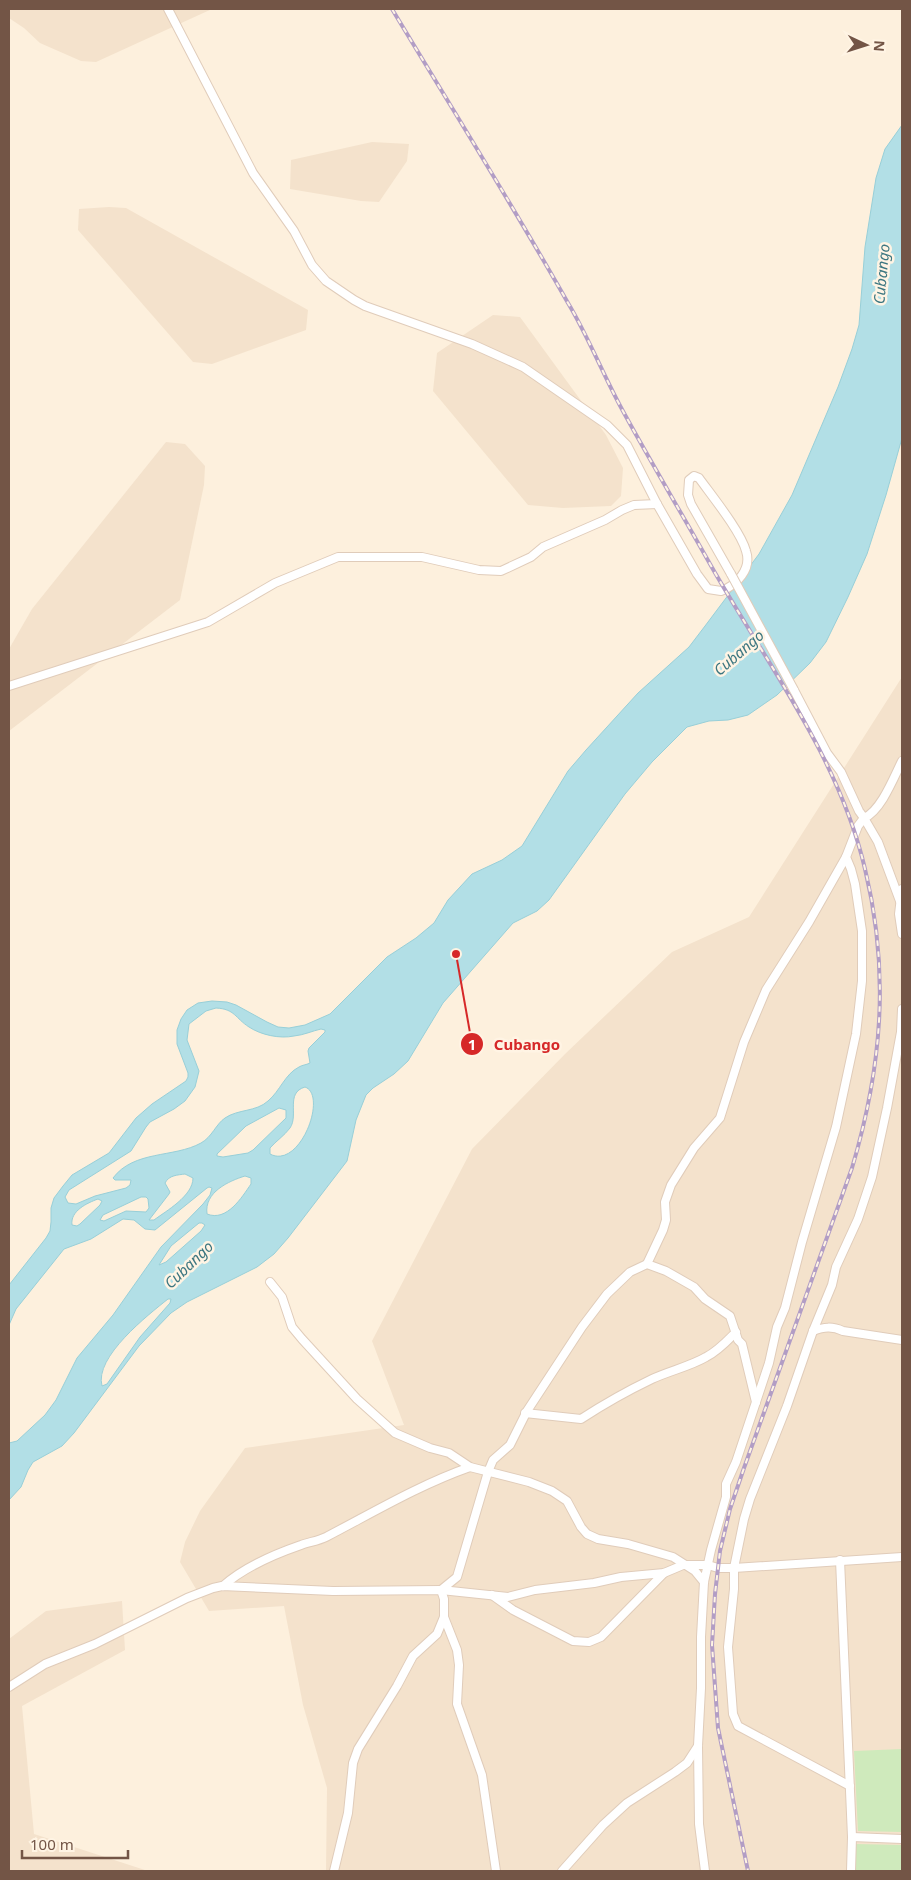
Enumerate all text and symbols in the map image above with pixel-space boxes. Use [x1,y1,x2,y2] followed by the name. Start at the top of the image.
[841,20,891,70] north arrow
[870,40,889,52] text: N
[868,243,894,305] water label: Cubango
[709,625,768,680] water label: Cubango
[459,1029,571,1059] callout: Cubango
[468,1034,476,1054] text: 1
[494,1034,560,1054] text: Cubango
[160,1236,217,1292] water label: Cubango
[22,1828,129,1860] scale bar
[30,1834,74,1854] text: 100 m

